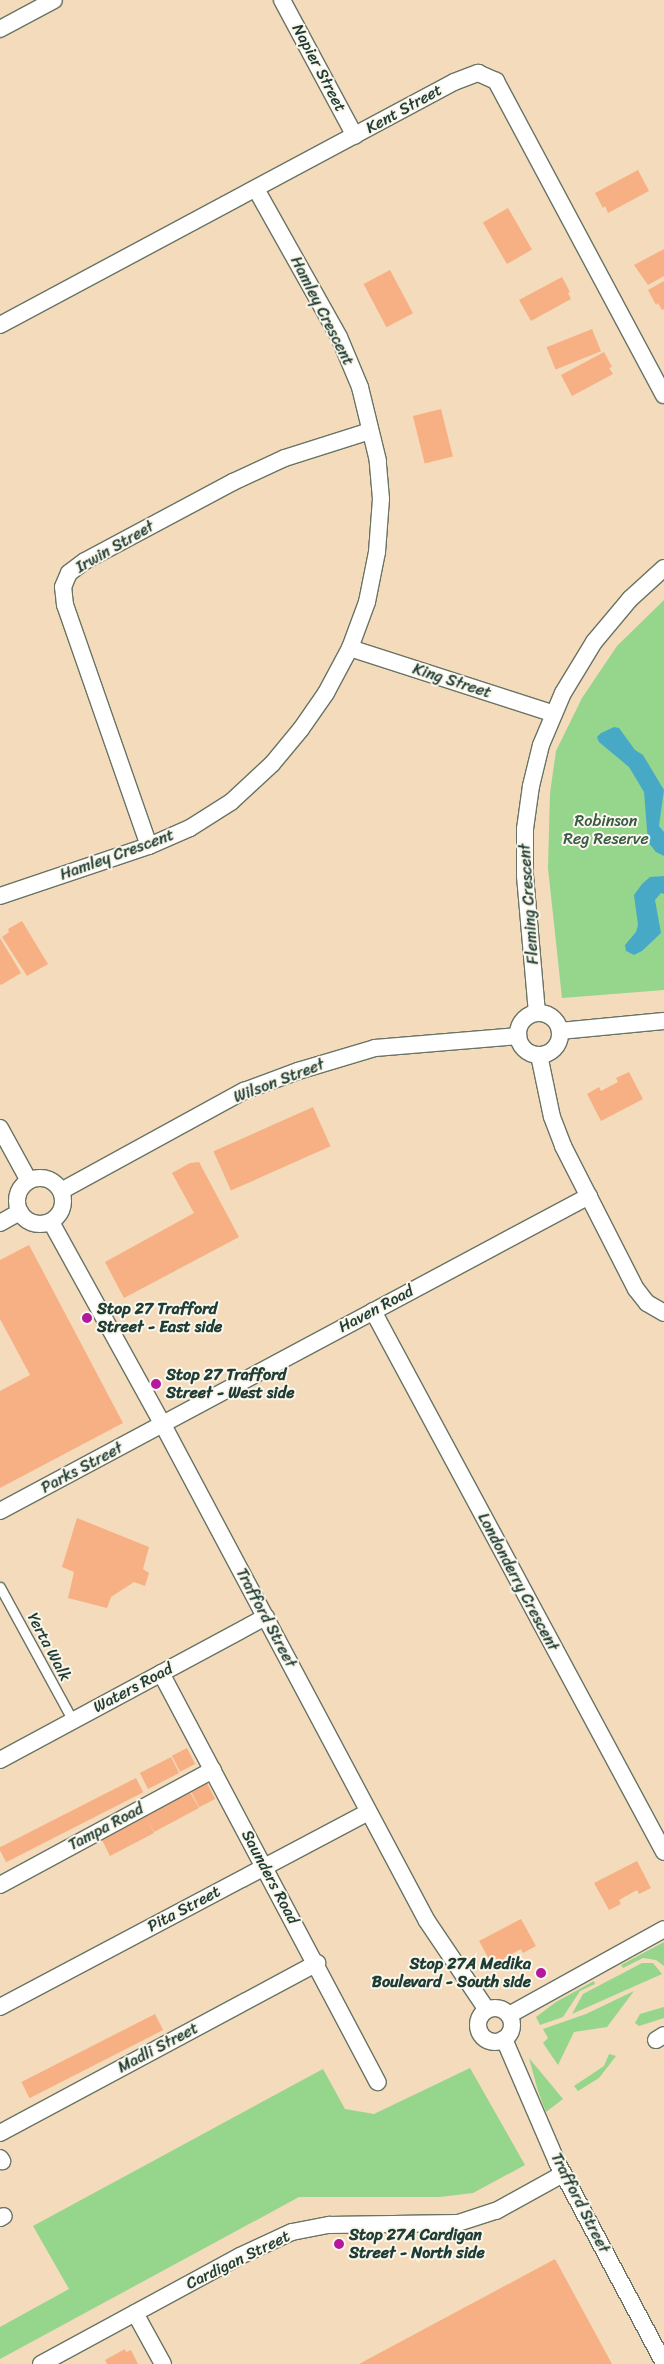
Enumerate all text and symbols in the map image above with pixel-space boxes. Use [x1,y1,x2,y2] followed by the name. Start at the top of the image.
[288,21,350,115] street label: Napier Street
[363,80,445,138] street label: Kent Street
[286,253,358,369] street label: Hamley Crescent
[72,517,158,577] street label: Irwin Street
[410,659,494,703] street label: King Street
[563,811,649,849] park label: Robinson Reg Reserve
[57,825,177,885] street label: Hamley Crescent
[515,842,543,966] street label: Fleming Crescent
[231,1055,327,1107] street label: Wilson Street
[335,1281,417,1337] street label: Haven Road
[97,1299,223,1337] place label: Stop 27 Trafford Street - East side
[81,1312,93,1324] marker: Stop 27 Trafford Street - East side
[166,1365,296,1403] place label: Stop 27 Trafford Street - West side
[150,1378,162,1390] marker: Stop 27 Trafford Street - West side
[38,1438,126,1498] street label: Parks Street
[473,1509,563,1655] street label: Londonderry Crescent
[232,1565,300,1671] street label: Trafford Street
[23,1610,75,1684] street label: Yerta Walk
[90,1659,176,1717] street label: Waters Road
[65,1799,147,1855] street label: Tampa Road
[237,1827,303,1927] street label: Saunders Road
[144,1882,224,1936] street label: Pita Street
[371,1954,531,1992] place label: Stop 27A Medika Boulevard - South side
[535,1967,547,1979] marker: Stop 27A Medika Boulevard - South side
[114,2019,202,2077] street label: Madli Street
[546,2150,614,2256] street label: Trafford Street
[349,2225,485,2263] place label: Stop 27A Cardigan Street - North side
[183,2227,293,2293] street label: Cardigan Street
[333,2238,345,2250] marker: Stop 27A Cardigan Street - North side

